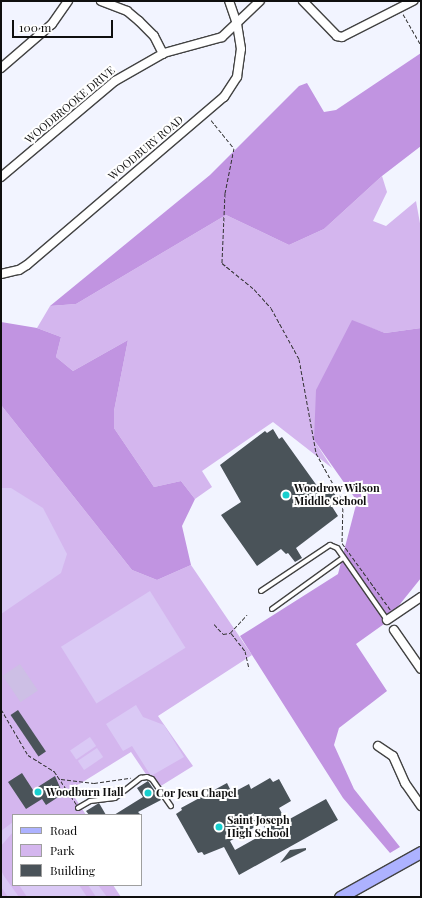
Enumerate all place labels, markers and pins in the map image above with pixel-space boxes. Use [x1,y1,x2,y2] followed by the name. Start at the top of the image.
[294,482,380,508] place label: Woodrow Wilson Middle School
[281,490,291,500] marker: Woodrow Wilson Middle School
[46,785,124,799] place label: Woodburn Hall
[156,786,237,800] place label: Cor Jesu Chapel
[33,787,43,797] marker: Woodburn Hall
[143,788,153,798] marker: Cor Jesu Chapel
[227,814,290,840] place label: Saint Joseph High School
[214,822,224,832] marker: Saint Joseph High School

